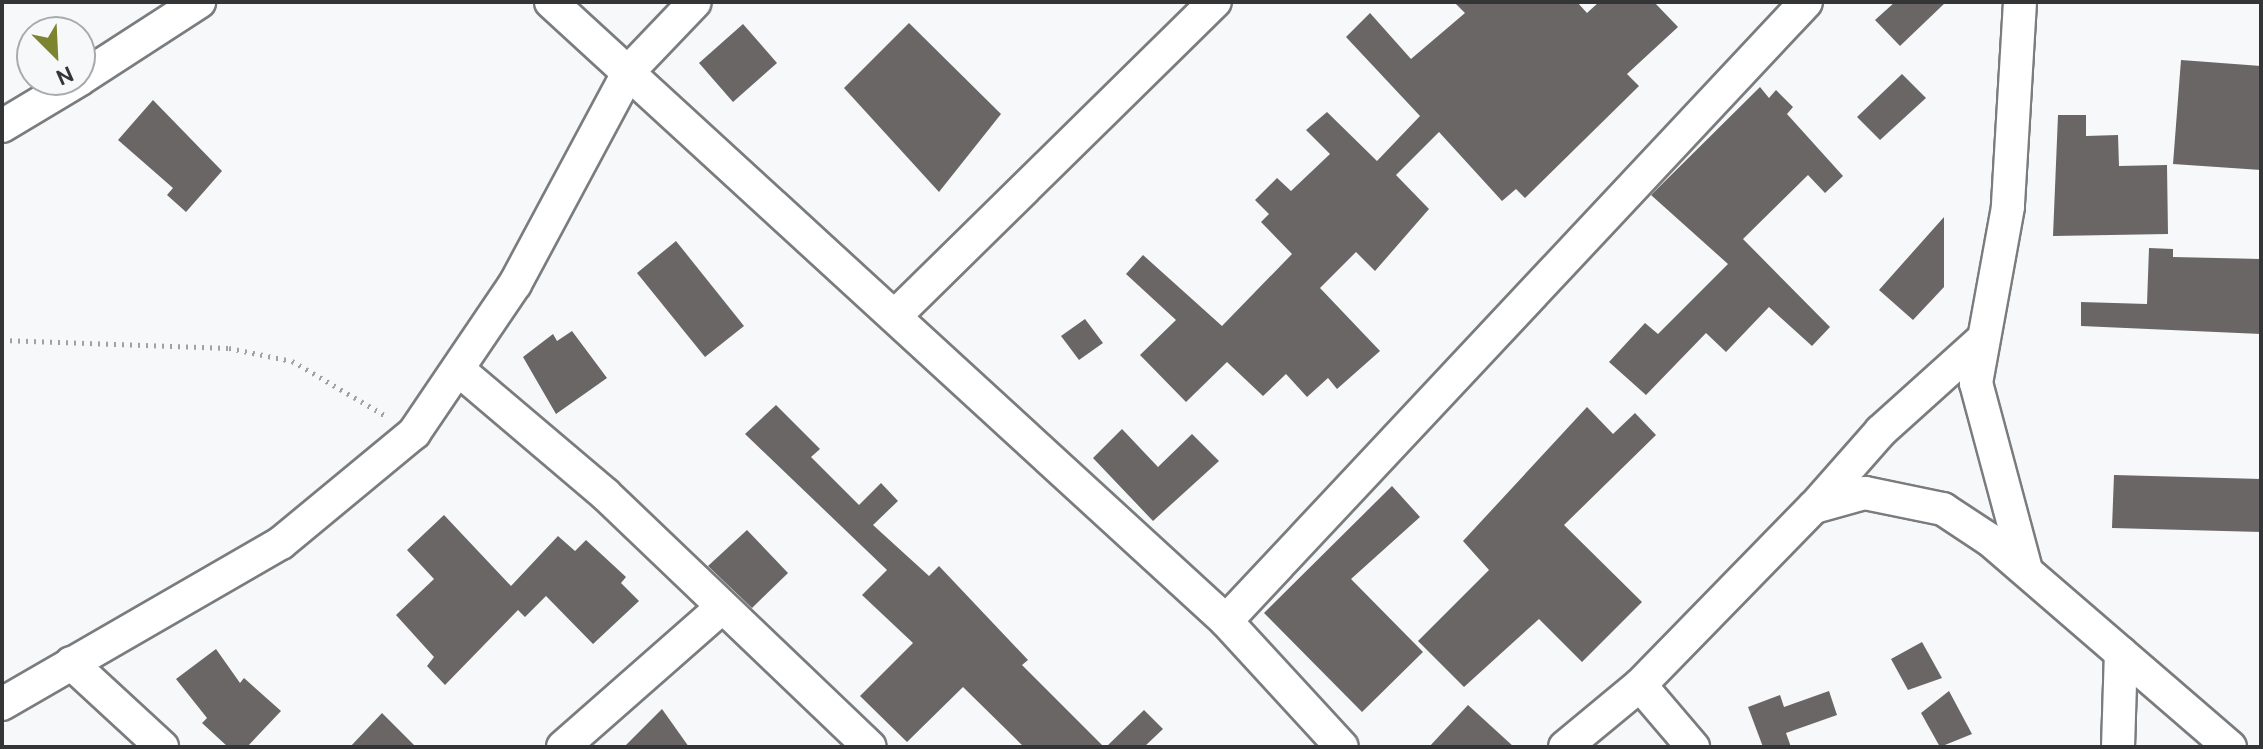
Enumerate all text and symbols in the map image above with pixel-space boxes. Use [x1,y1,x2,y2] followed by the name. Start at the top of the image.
[16,16,96,96] north arrow
[53,62,78,91] text: N

